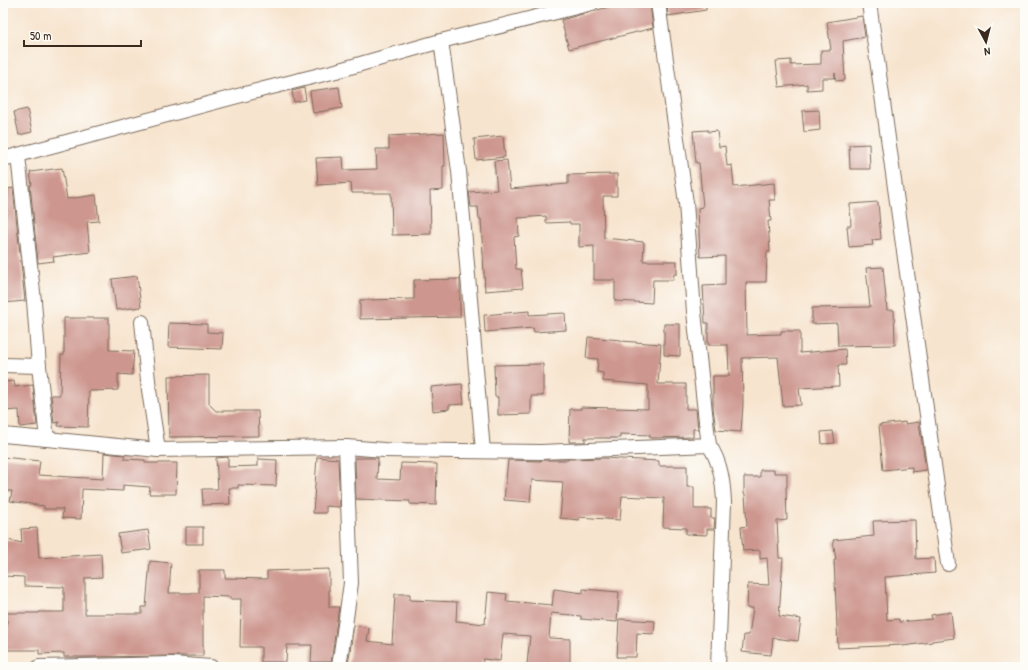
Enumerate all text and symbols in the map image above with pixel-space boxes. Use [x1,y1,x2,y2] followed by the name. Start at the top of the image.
[24,22,141,48] scale bar
[966,22,1006,62] north arrow
[30,27,51,44] text: 50 m
[983,45,991,59] text: N

